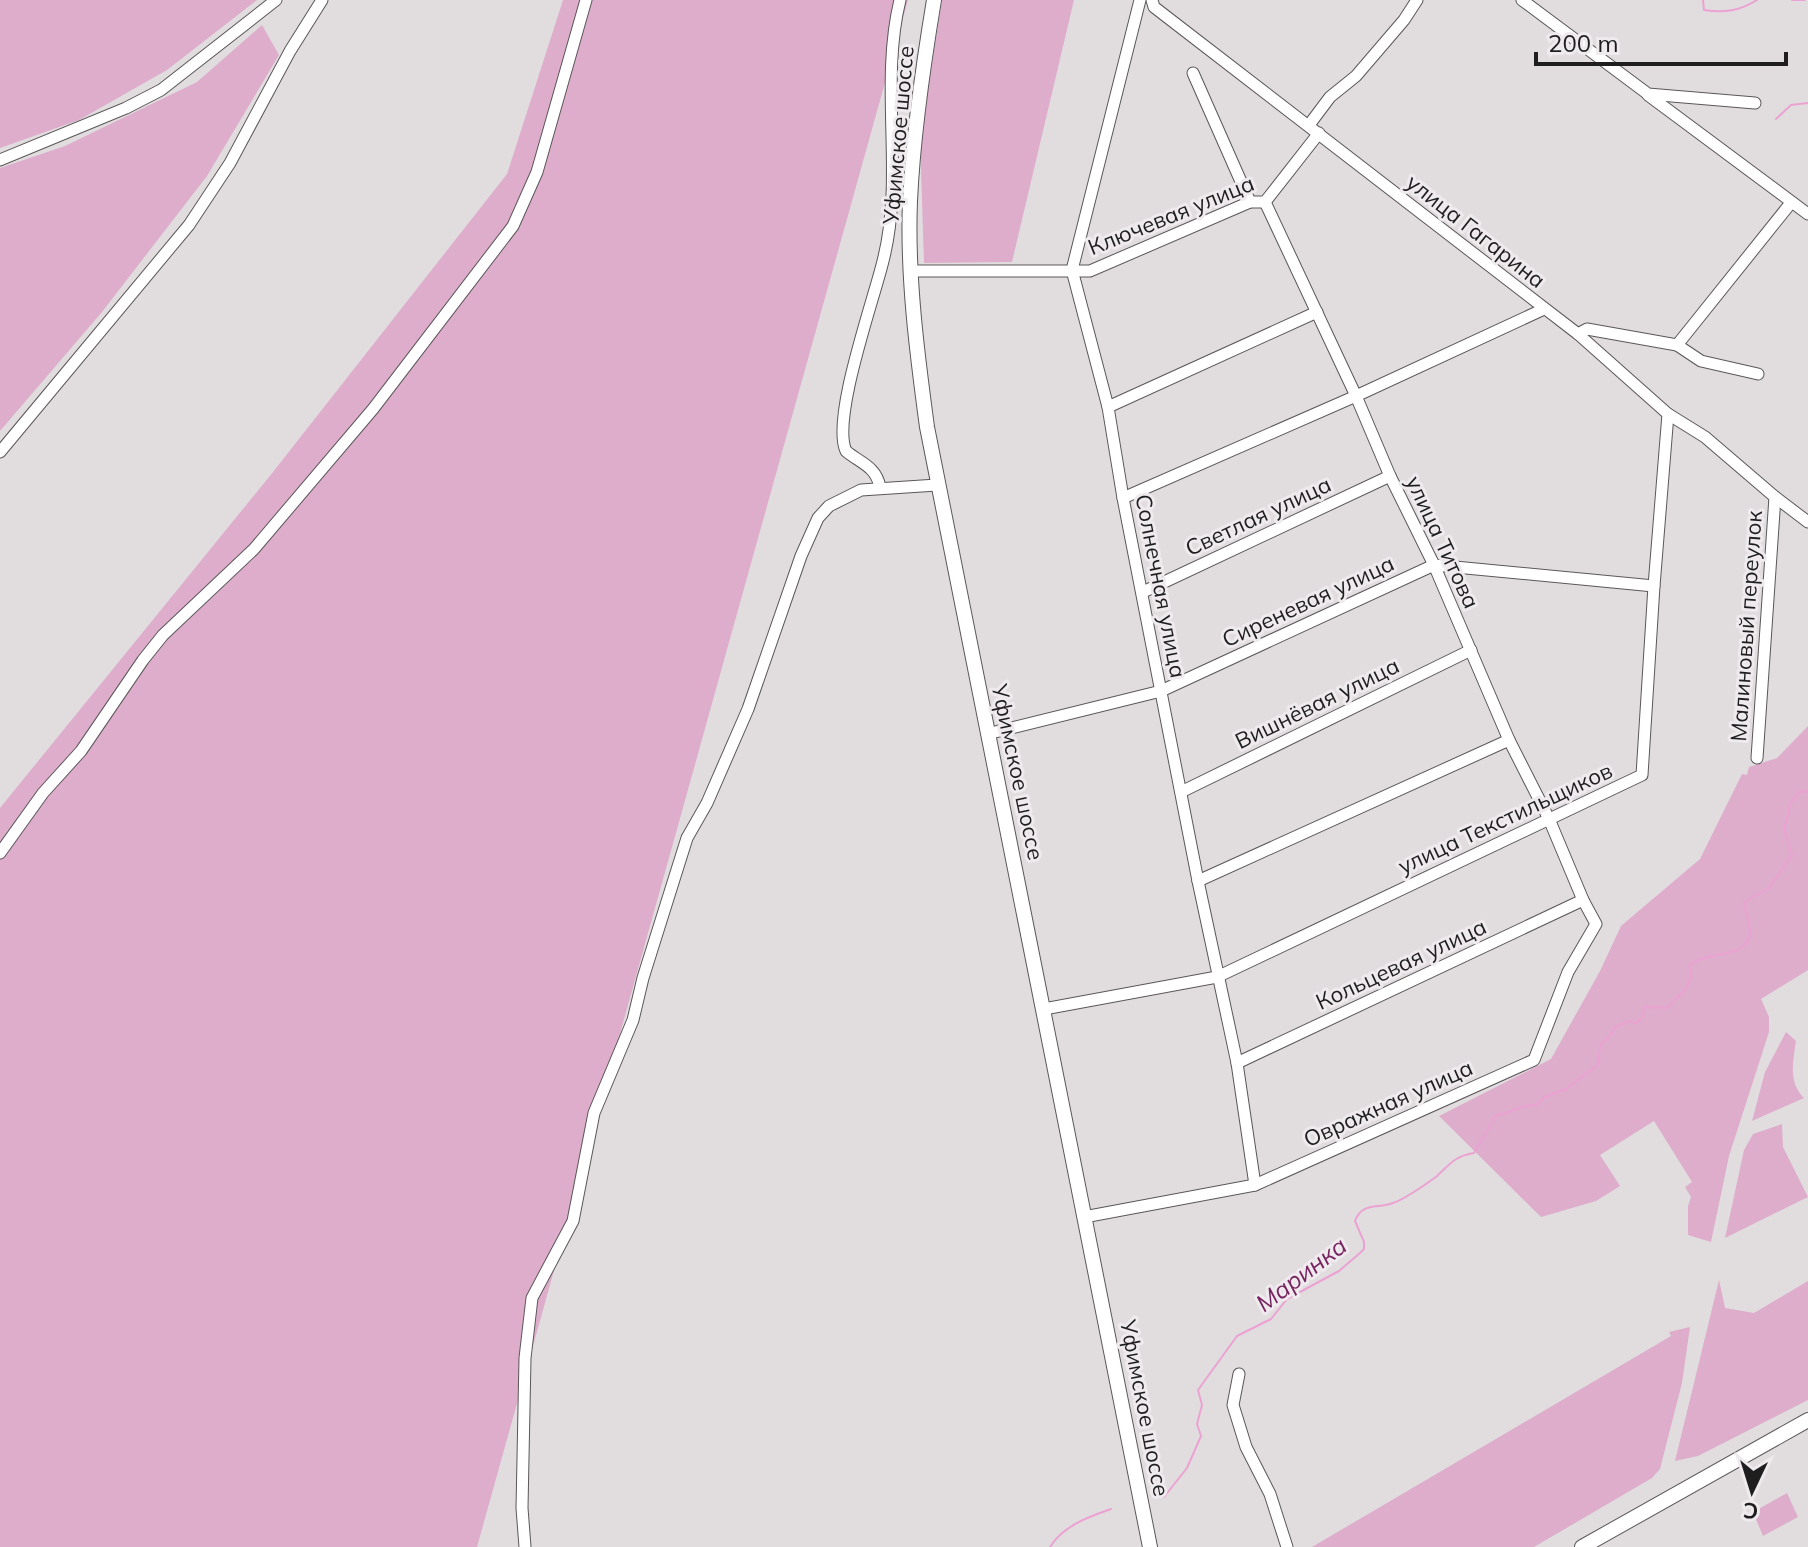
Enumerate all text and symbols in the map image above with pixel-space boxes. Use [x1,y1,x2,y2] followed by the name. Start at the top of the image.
[1536,16,1786,66] scale bar
[1548,28,1619,58] text: 200 m
[876,44,920,227] street label: Уфимское шоссе
[1401,168,1551,294] street label: улица Гагарина
[1084,169,1258,261] street label: Ключевая улица
[1181,470,1335,562] street label: Светлая улица
[1400,471,1486,613] street label: улица Титова
[1129,492,1193,680] street label: Солнечная улица
[1724,510,1768,742] street label: Малиновый переулок
[1217,549,1399,653] street label: Сиреневая улица
[1230,651,1404,755] street label: Вишнёвая улица
[985,680,1050,863] street label: Уфимское шоссе
[1393,756,1617,880] street label: улица Текстильщиков
[1311,912,1491,1016] street label: Кольцевая улица
[1299,1053,1477,1153] street label: Овражная улица
[1250,1230,1352,1318] water label: Маринка
[1114,1316,1176,1499] street label: Уфимское шоссе
[1712,1451,1792,1531] north arrow
[1742,1496,1759,1525] text: С

